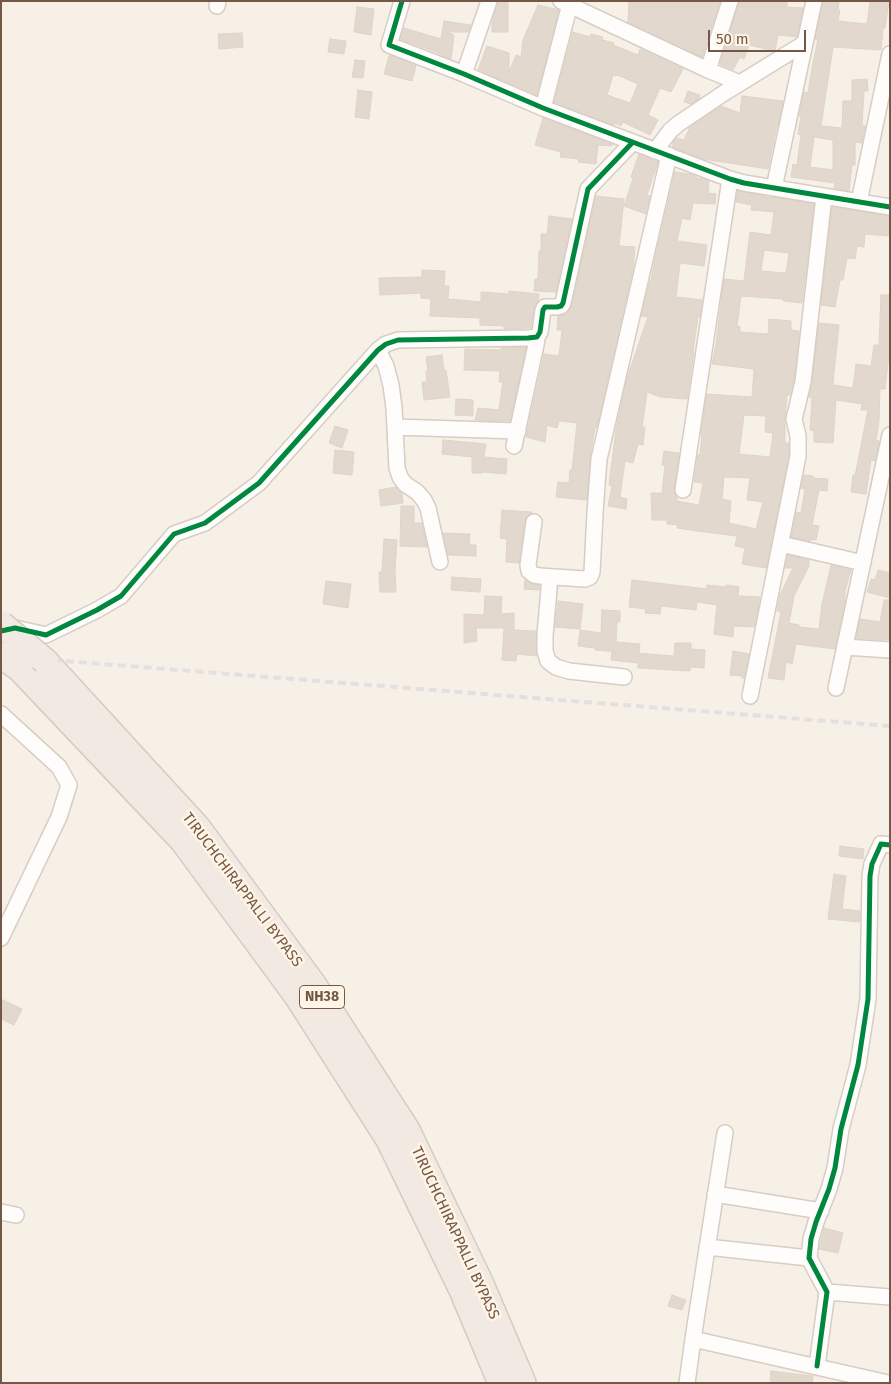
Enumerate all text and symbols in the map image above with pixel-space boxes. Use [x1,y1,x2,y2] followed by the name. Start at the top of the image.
[711,20,808,52] scale bar
[716,30,749,48] text: 50 m
[178,809,306,971] street label: TIRUCHCHIRAPPALLI BYPASS
[300,986,344,1009] road number: NH38
[407,1144,503,1322] street label: TIRUCHCHIRAPPALLI BYPASS

